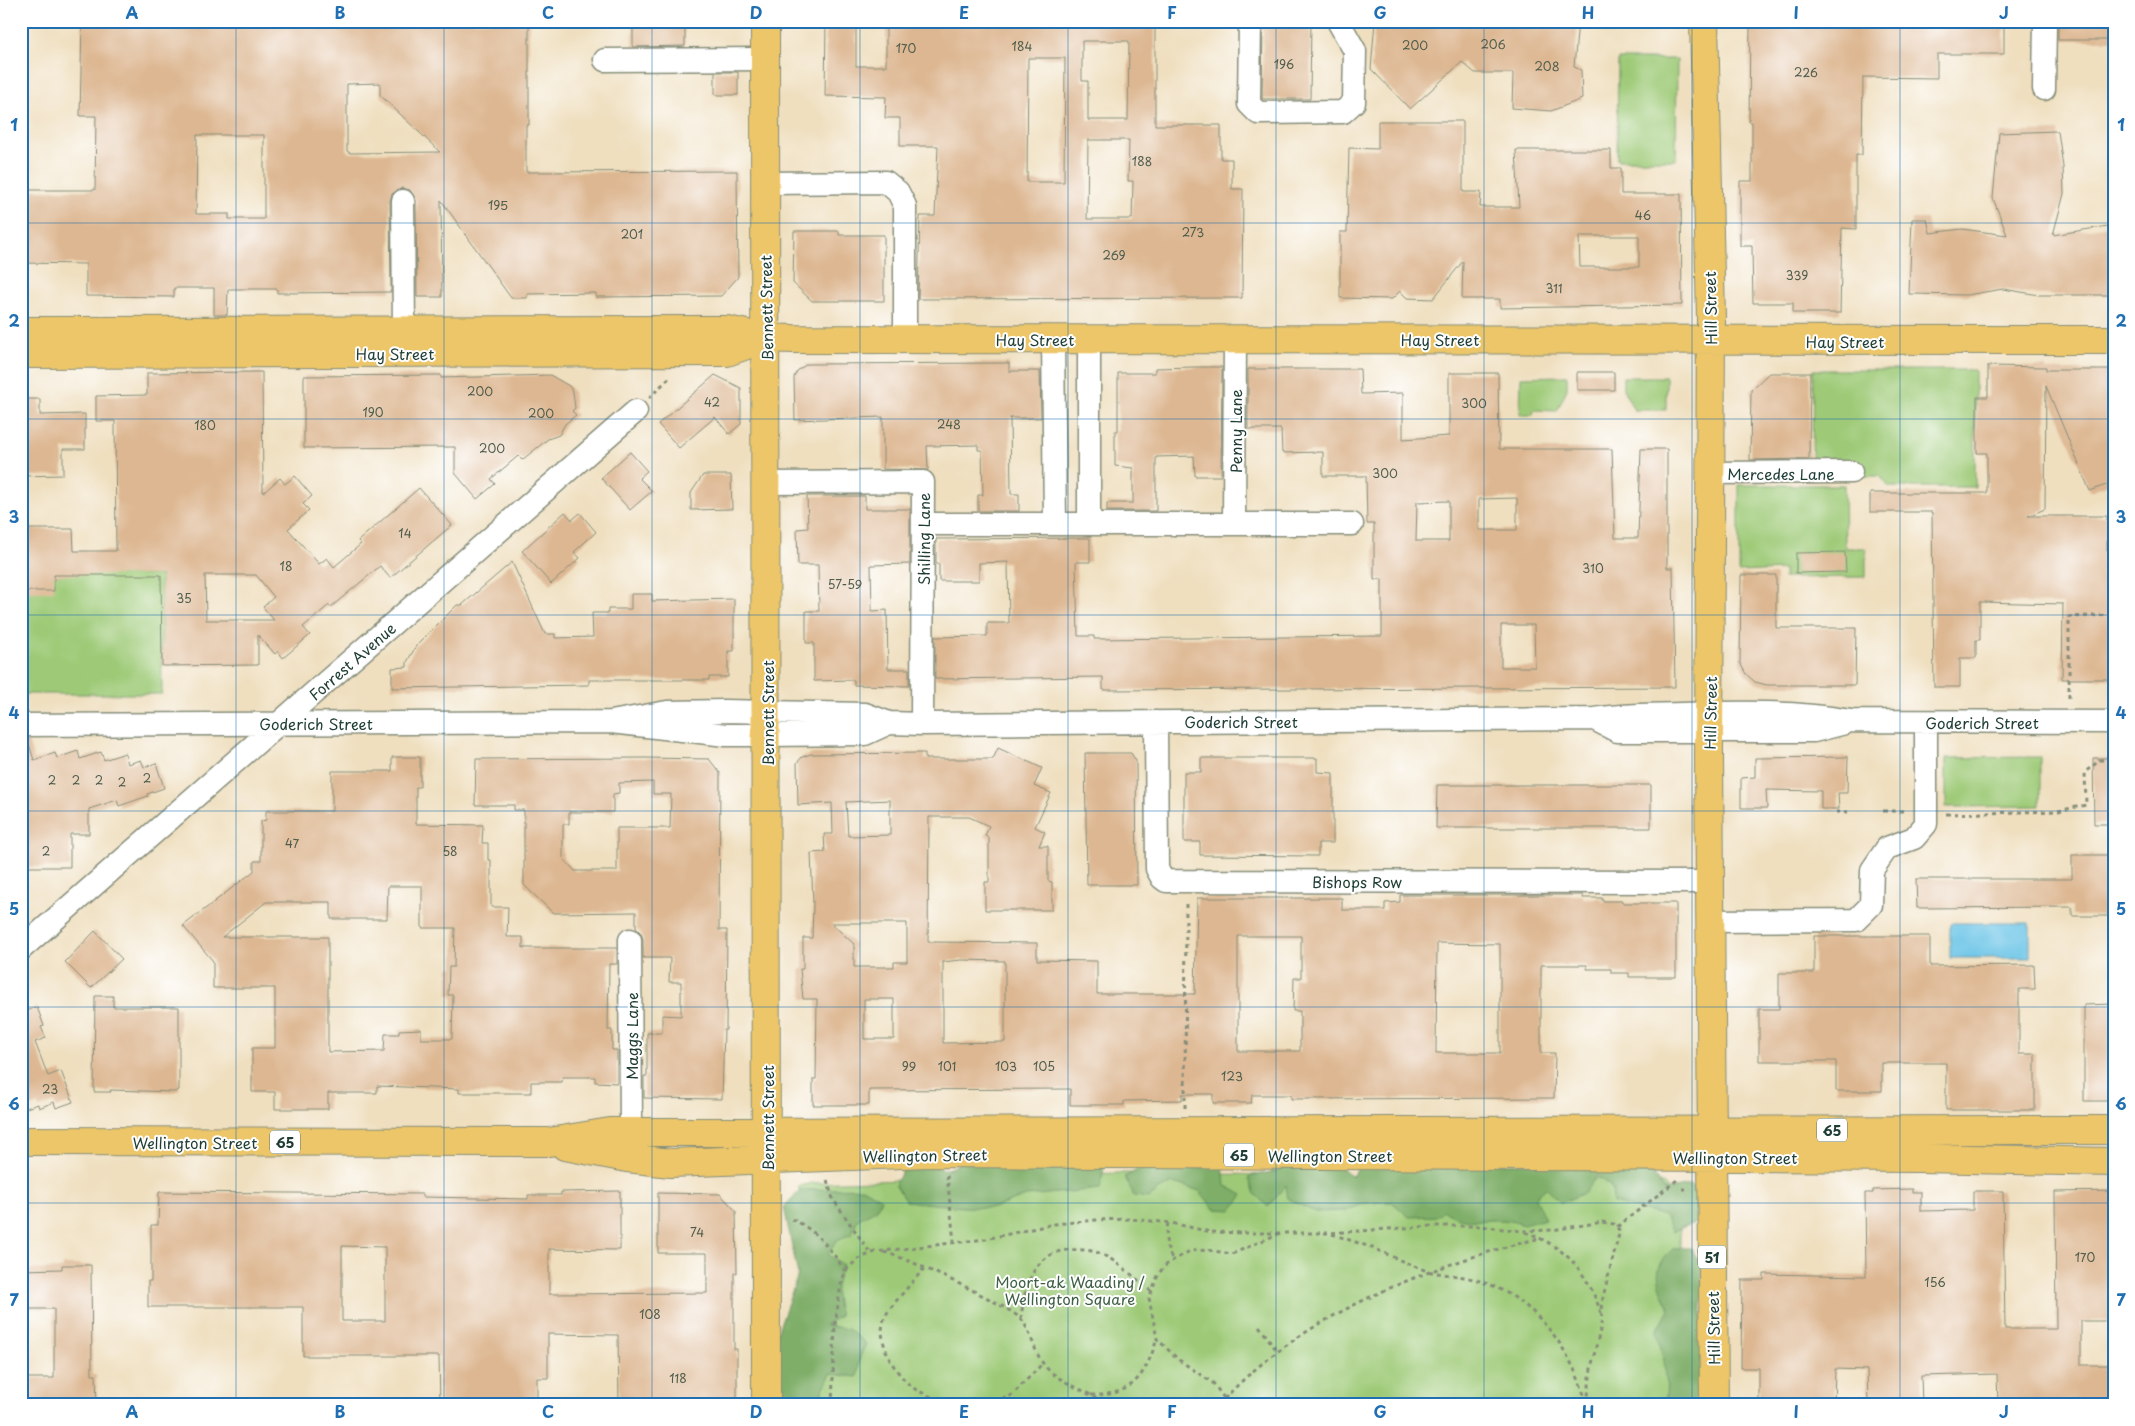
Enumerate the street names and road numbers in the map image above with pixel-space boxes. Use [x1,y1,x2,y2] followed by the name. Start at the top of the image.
[754,255,778,361] street label: Bennett Street
[1698,271,1722,345] street label: Hill Street
[996,328,1074,351] street label: Hay Street
[1401,328,1479,351] street label: Hay Street
[1806,330,1884,353] street label: Hay Street
[356,342,434,365] street label: Hay Street
[1224,389,1247,473] street label: Penny Lane
[1727,462,1835,485] street label: Mercedes Lane
[912,493,935,585] street label: Shilling Lane
[303,617,401,705] street label: Forrest Avenue
[756,660,779,766] street label: Bennett Street
[1698,676,1722,750] street label: Hill Street
[1184,710,1298,733] street label: Goderich Street
[1925,711,2039,734] street label: Goderich Street
[259,712,373,735] street label: Goderich Street
[1312,870,1402,893] street label: Bishops Row
[620,992,643,1080] street label: Maggs Lane
[756,1065,779,1171] street label: Bennett Street
[1817,1118,1847,1142] road number: 65
[270,1130,300,1154] road number: 65
[133,1131,257,1154] street label: Wellington Street
[863,1142,987,1168] street label: Wellington Street
[1224,1144,1254,1166] road number: 65
[1268,1144,1392,1167] street label: Wellington Street
[1673,1146,1797,1169] street label: Wellington Street
[1698,1246,1726,1268] road number: 51
[1701,1291,1725,1365] street label: Hill Street

